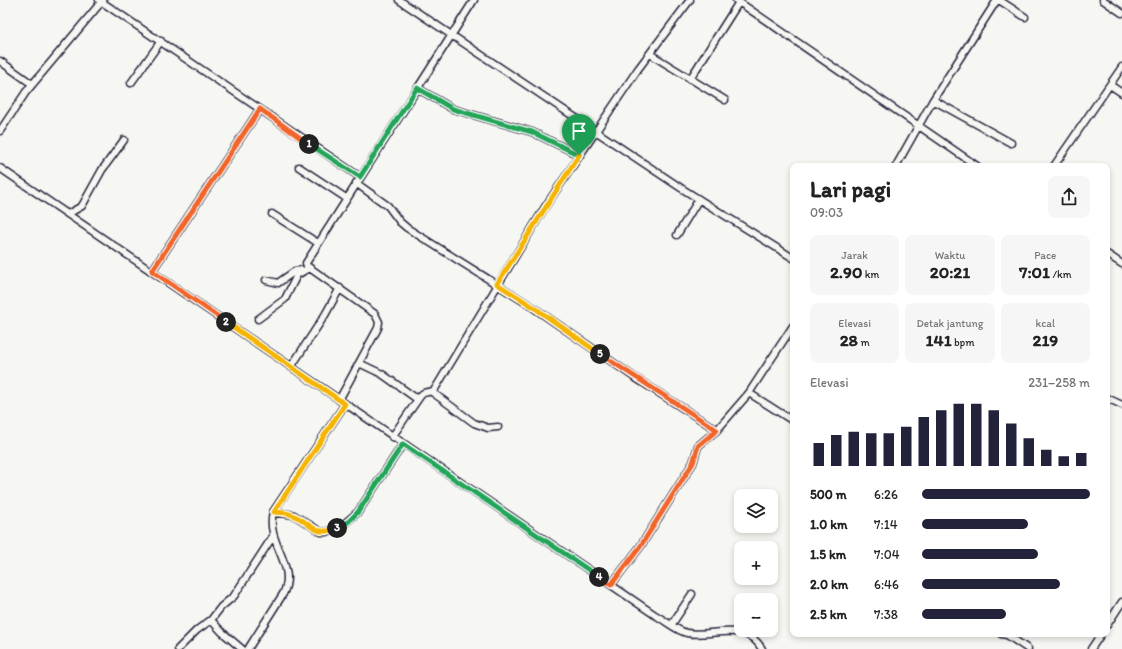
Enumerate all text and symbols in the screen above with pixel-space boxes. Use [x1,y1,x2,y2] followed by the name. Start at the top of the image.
[562,114,596,155] pin
[568,120,590,142] icon: arrive
[299,134,319,154] pin: 1
[306,137,312,150] text: 1
[810,176,891,203] text: Lari pagi
[1048,176,1090,218] button: share
[810,205,843,220] text: 09:03
[842,249,868,262] text: Jarak
[935,249,965,262] text: Waktu
[1034,249,1056,262] text: Pace
[830,262,862,282] text: 2.90
[930,262,970,282] text: 20:21
[1019,262,1050,282] text: 7:01
[862,268,879,281] text: km
[1050,268,1072,281] text: /km
[216,312,236,332] pin: 2
[223,315,229,328] text: 2
[838,317,871,330] text: Elevasi
[917,317,983,330] text: Detak jantung
[1036,317,1055,330] text: kcal
[840,330,858,350] text: 28
[926,330,952,350] text: 141
[1032,330,1058,350] text: 219
[858,336,870,349] text: m
[952,336,974,349] text: bpm
[590,344,610,364] pin: 5
[597,347,603,360] text: 5
[810,375,849,390] text: Elevasi
[1028,375,1090,390] text: 231–258 m
[810,487,847,502] text: 500 m
[874,487,898,502] text: 6:26
[734,489,778,637] map controls
[734,489,778,533] button: layers
[810,517,847,532] text: 1.0 km
[874,517,897,532] text: 7:14
[327,518,347,538] pin: 3
[334,521,340,534] text: 3
[734,541,778,585] button: +
[810,547,846,562] text: 1.5 km
[874,547,899,562] text: 7:04
[589,567,609,587] pin: 4
[596,570,602,583] text: 4
[810,577,848,592] text: 2.0 km
[874,577,899,592] text: 6:46
[734,593,778,637] button: −
[810,607,847,622] text: 2.5 km
[874,607,898,622] text: 7:38

